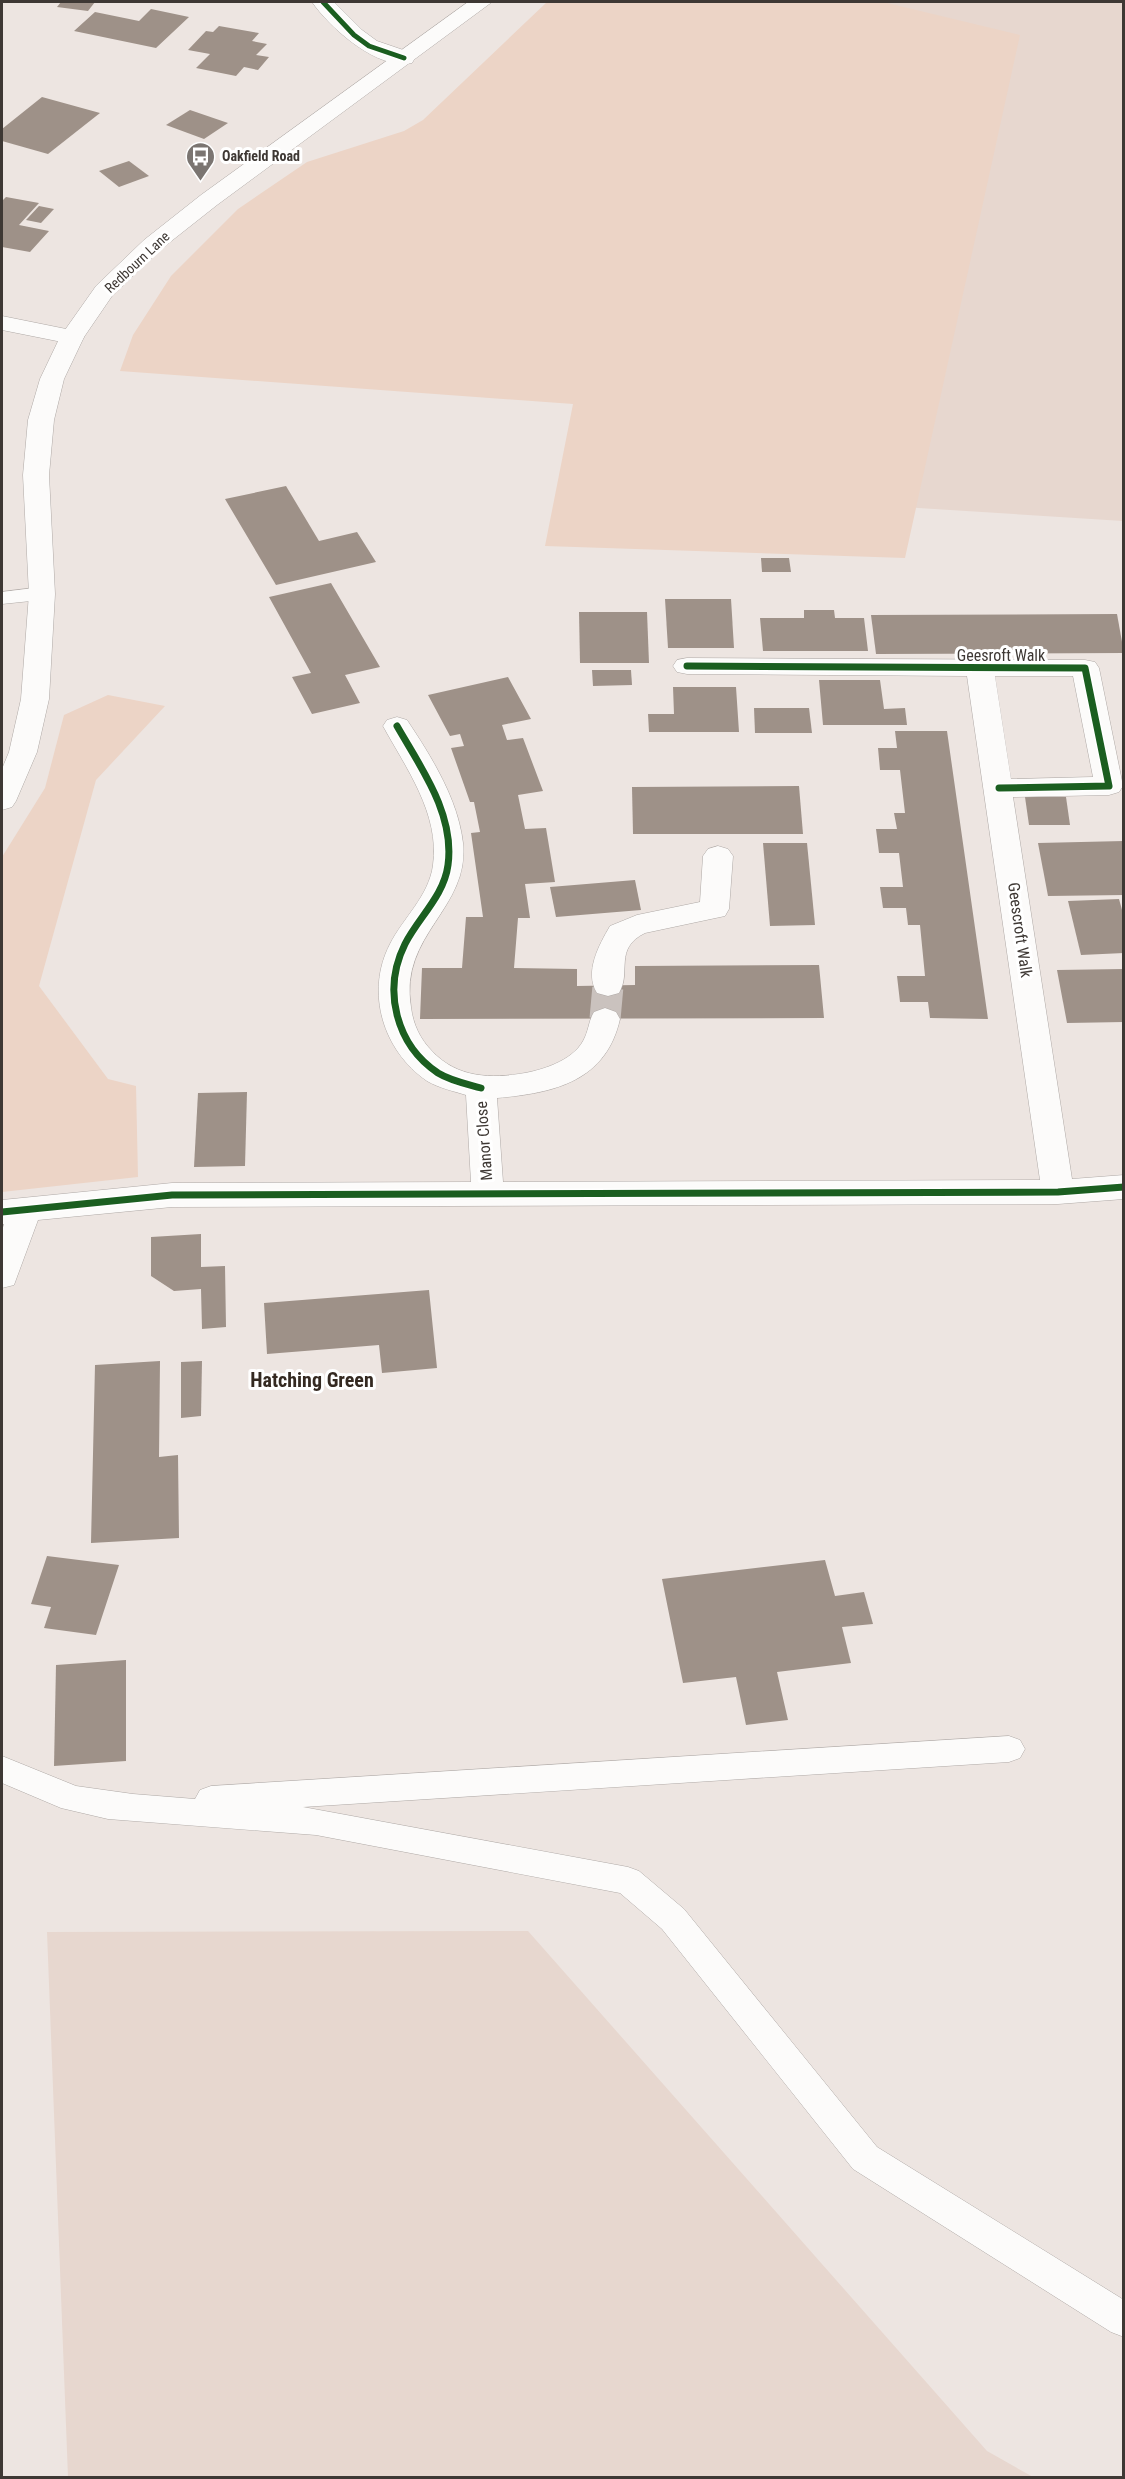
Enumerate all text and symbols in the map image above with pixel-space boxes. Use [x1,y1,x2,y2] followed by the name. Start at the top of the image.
[185,140,217,182] bus stop icon: Oakfield Road
[222,148,300,164] place label: Oakfield Road
[101,228,173,296] street label: Redbourn Lane
[957,646,1046,665] street label: Geesroft Walk
[1004,881,1036,980] street label: Geescroft Walk
[472,1101,496,1181] street label: Manor Close
[250,1368,374,1392] district label: Hatching Green

